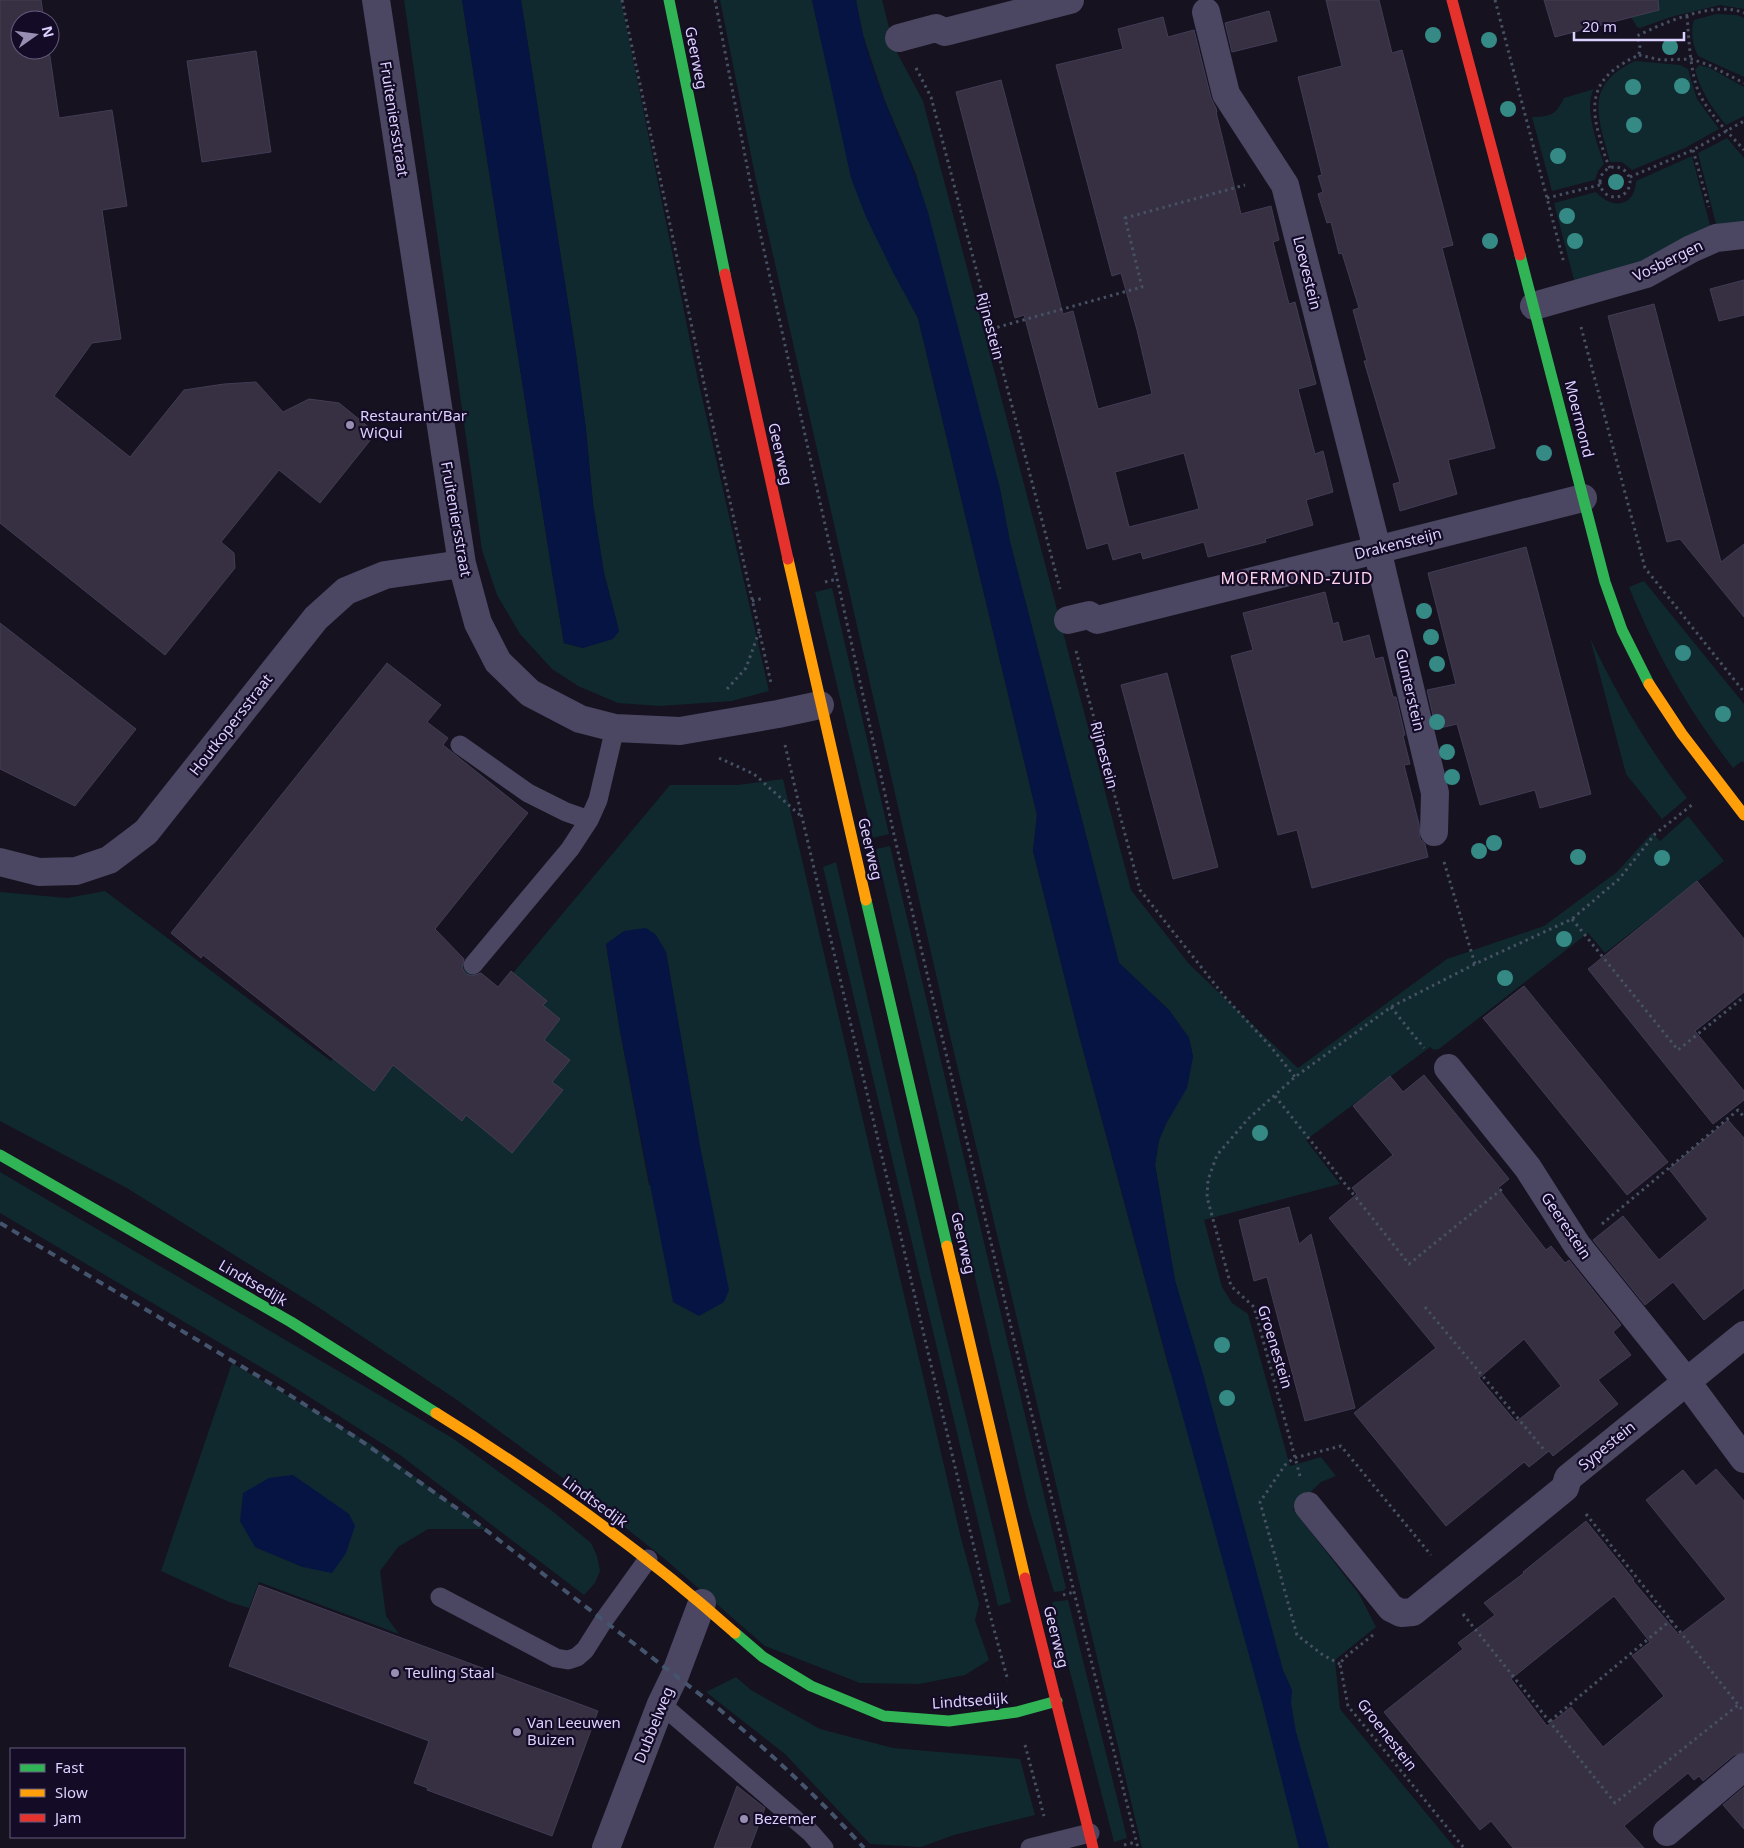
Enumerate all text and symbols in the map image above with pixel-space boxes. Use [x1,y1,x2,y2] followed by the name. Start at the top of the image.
[10,10,60,60] north arrow
[1574,10,1684,42] scale bar
[1582,16,1617,36] text: 20 m
[38,24,59,40] text: N
[681,25,713,91] street label: Geerweg
[376,60,414,179] street label: Fruiteniersstraat
[1289,234,1327,312] street label: Loevestein
[1629,235,1706,286] street label: Vosbergen
[972,290,1010,362] street label: Rijnestein
[1561,378,1599,459] street label: Moermond
[360,405,467,442] place label: Restaurant/Bar WiQui
[344,419,356,431] marker: Restaurant/Bar WiQui
[764,421,798,487] street label: Geerweg
[437,460,477,579] street label: Fruiteniersstraat
[1352,523,1443,564] street label: Drakensteijn
[1221,567,1373,589] district label: MOERMOND-ZUID
[1392,647,1430,733] street label: Gunterstein
[184,669,277,779] street label: Houtkopersstraat
[1086,719,1124,791] street label: Rijnestein
[854,816,888,882] street label: Geerweg
[1537,1188,1596,1263] street label: Geerestein
[947,1210,981,1276] street label: Geerweg
[215,1254,292,1310] street label: Lindtsedijk
[1254,1303,1298,1391] street label: Groenestein
[1574,1416,1639,1474] street label: Sypestein
[559,1471,632,1532] street label: Lindtsedijk
[1040,1604,1074,1670] street label: Geerweg
[405,1662,495,1682] place label: Teuling Staal
[389,1667,401,1679] marker: Teuling Staal
[629,1684,677,1766] street label: Dubbelweg
[931,1687,1009,1713] street label: Lindtsedijk
[1353,1694,1422,1775] street label: Groenestein
[527,1712,621,1749] place label: Van Leeuwen Buizen
[511,1726,523,1738] marker: Van Leeuwen Buizen
[10,1748,185,1838] legend
[55,1757,84,1777] text: Fast
[55,1782,88,1802] text: Slow
[53,1807,82,1827] text: Jam
[754,1808,816,1828] place label: Bezemer
[738,1813,750,1825] marker: Bezemer

